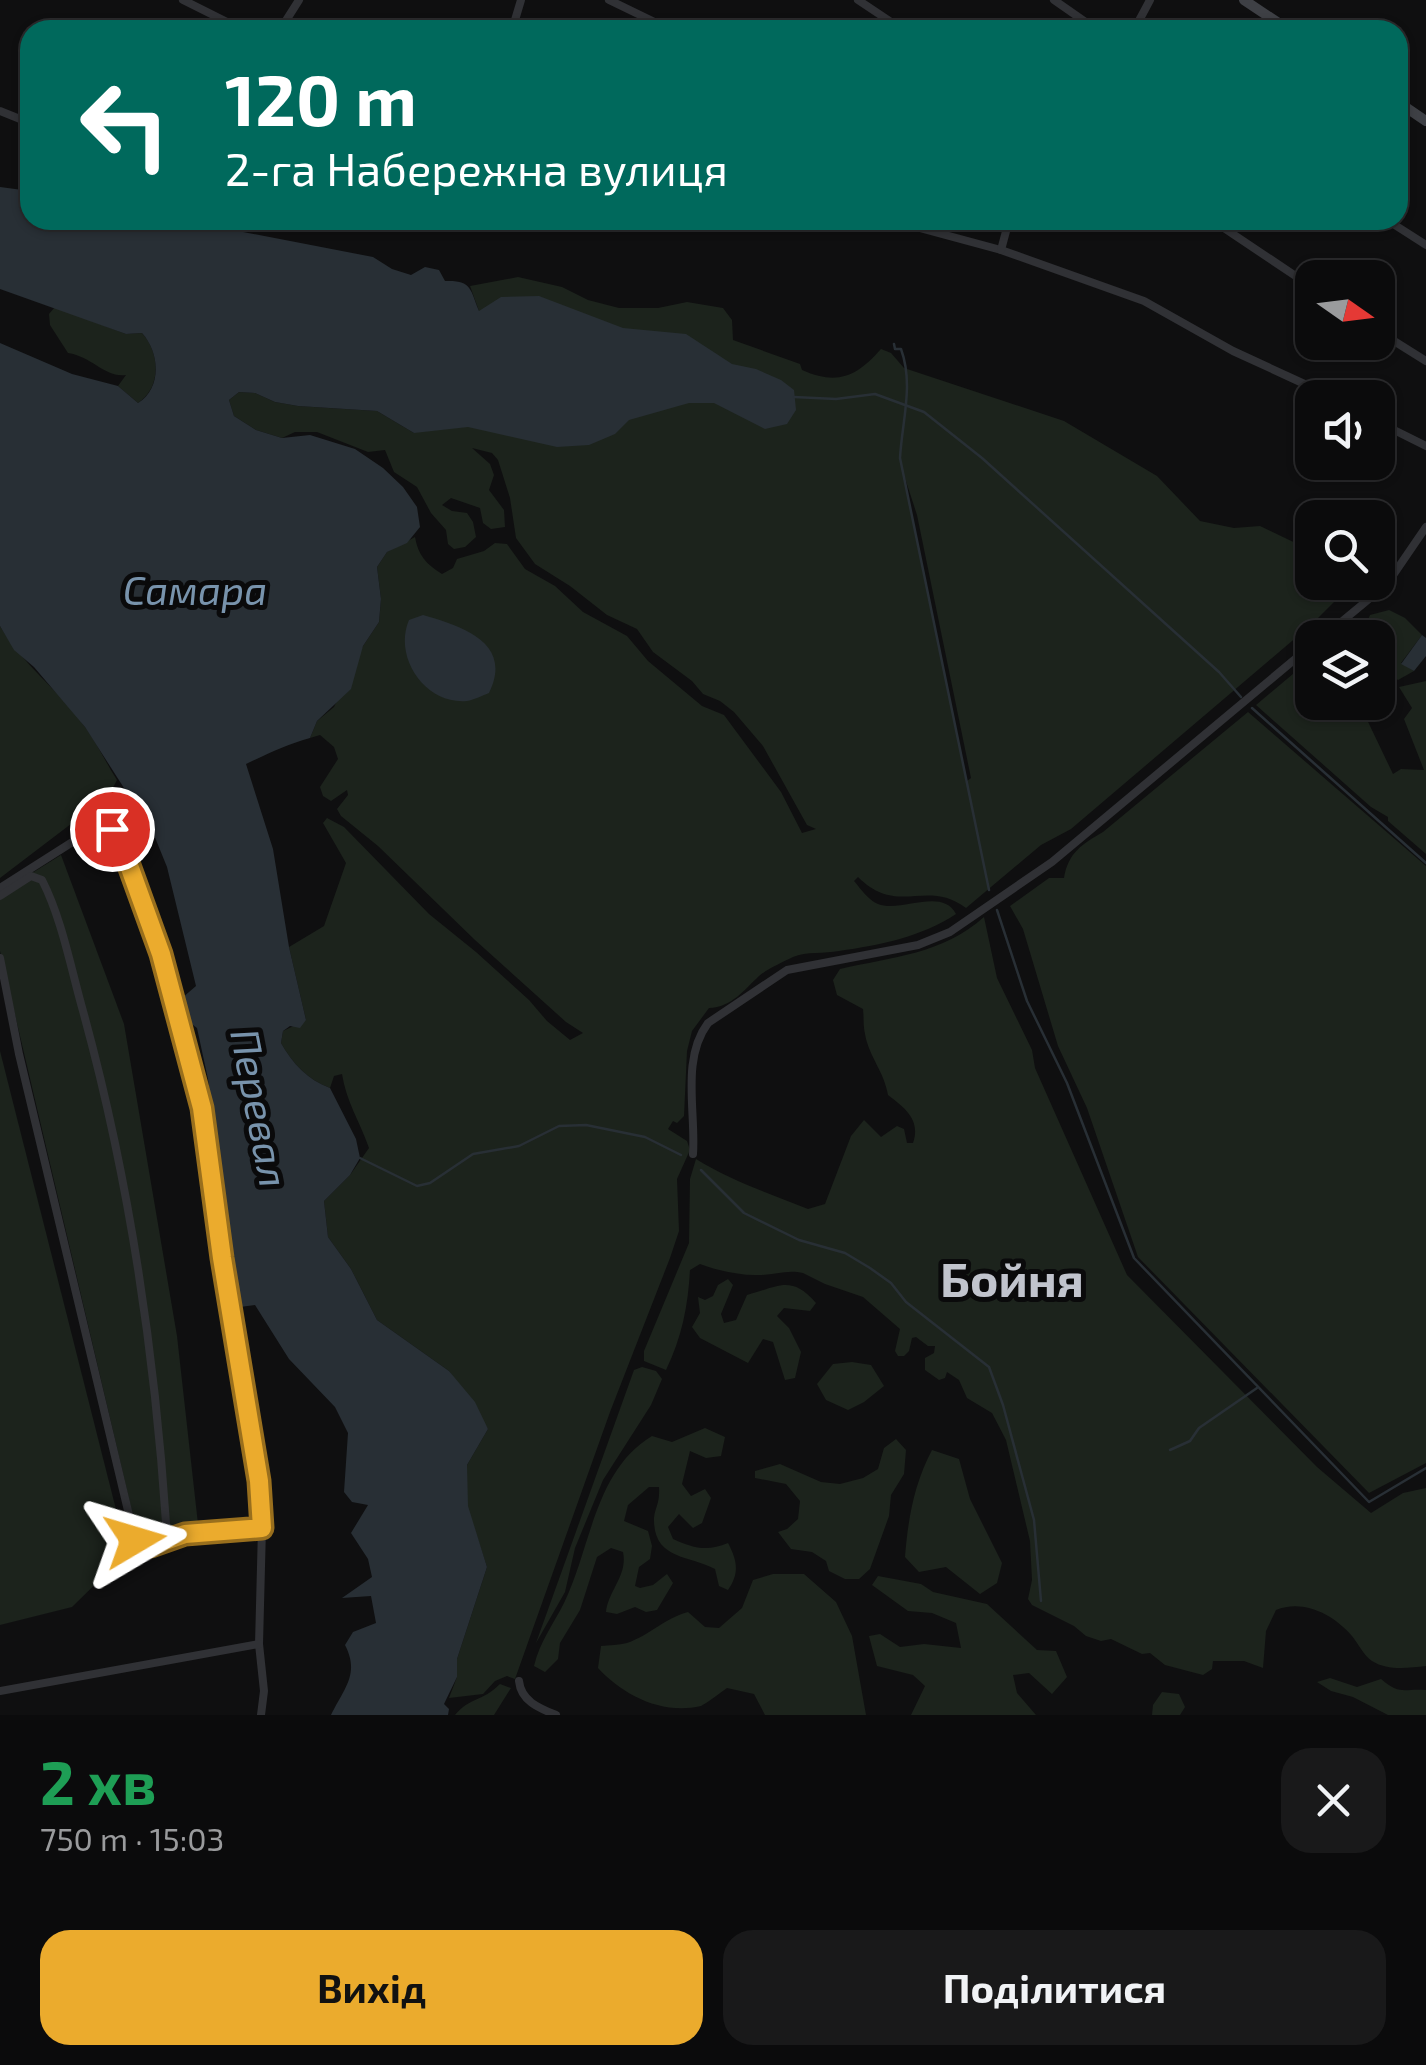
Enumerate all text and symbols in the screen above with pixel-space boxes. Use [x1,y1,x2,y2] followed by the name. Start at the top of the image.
[225,56,417,140] text: 120 m
[60,60,190,190] icon: left
[225,141,728,195] text: 2-га Набережна вулиця
[1295,260,1395,360] north arrow
[1295,260,1395,720] map controls
[1295,380,1395,480] button: sound
[1295,500,1395,600] button: search
[123,565,267,613] water label: Самара
[1295,620,1395,720] button: layers
[70,787,155,872] pin
[85,802,140,857] icon: arrive
[222,1024,300,1191] water label: Перевал
[940,1249,1084,1307] district label: Бойня
[83,1488,187,1592] position arrow
[40,1745,156,1817] text: 2 хв
[1281,1748,1386,1853] button: close
[40,1819,224,1857] text: 750 m · 15:03
[40,1930,703,2045] button: Вихід
[723,1930,1386,2045] button: Поділитися

